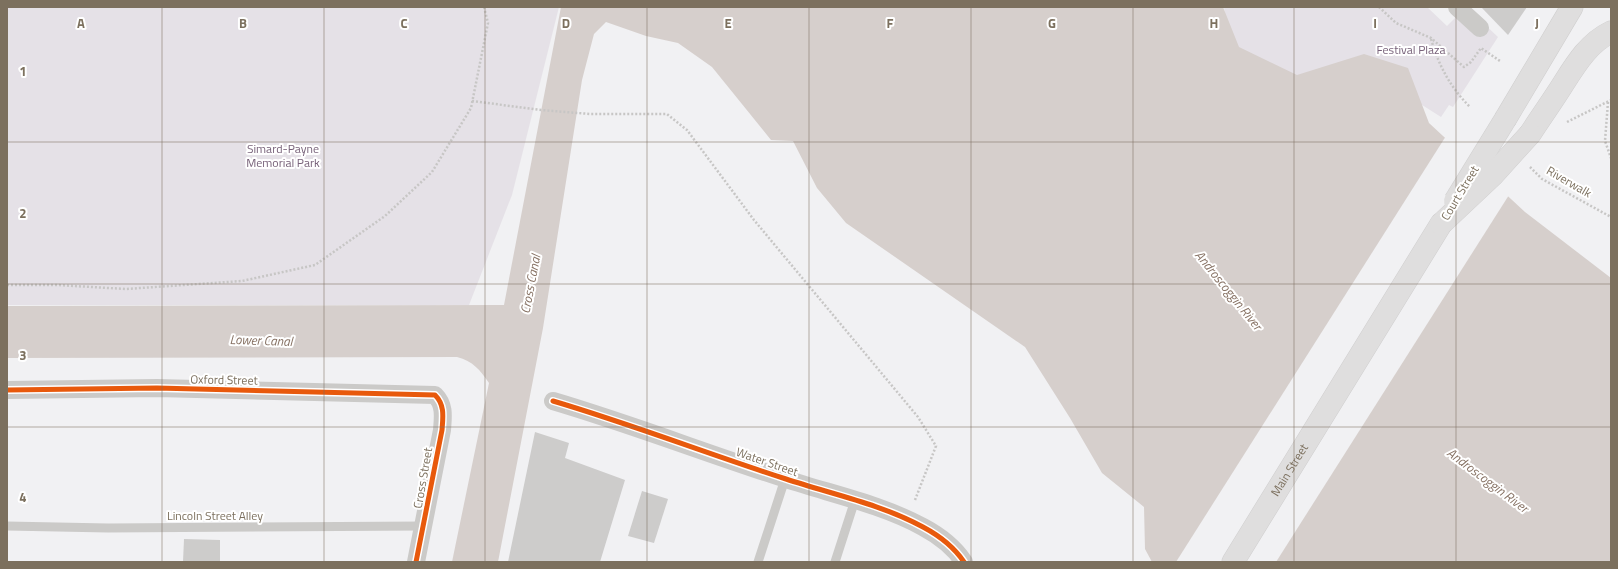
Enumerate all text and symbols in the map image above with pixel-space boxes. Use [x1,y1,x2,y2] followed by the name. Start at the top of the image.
[77,13,85,33] text: A
[239,13,247,33] text: B
[400,13,408,33] text: C
[562,13,570,33] text: D
[724,13,732,33] text: E
[887,13,894,33] text: F
[1048,13,1056,33] text: G
[1210,13,1218,33] text: H
[1373,13,1377,33] text: I
[1535,13,1539,33] text: J
[1376,40,1446,59] park label: Festival Plaza
[19,61,27,81] text: 1
[246,139,320,172] park label: Simard-Payne Memorial Park
[1436,161,1484,224] street label: Court Street
[1543,161,1596,202] street label: Riverwalk
[19,203,27,223] text: 2
[1190,246,1269,336] water label: Androscoggin River
[514,251,546,315] water label: Cross Canal
[229,329,295,351] water label: Lower Canal
[19,345,27,365] text: 3
[190,369,259,390] street label: Oxford Street
[1266,439,1313,500] street label: Main Street
[734,442,801,481] street label: Water Street
[1443,443,1535,519] water label: Androscoggin River
[408,445,437,510] street label: Cross Street
[19,487,27,507] text: 4
[167,506,263,525] street label: Lincoln Street Alley

